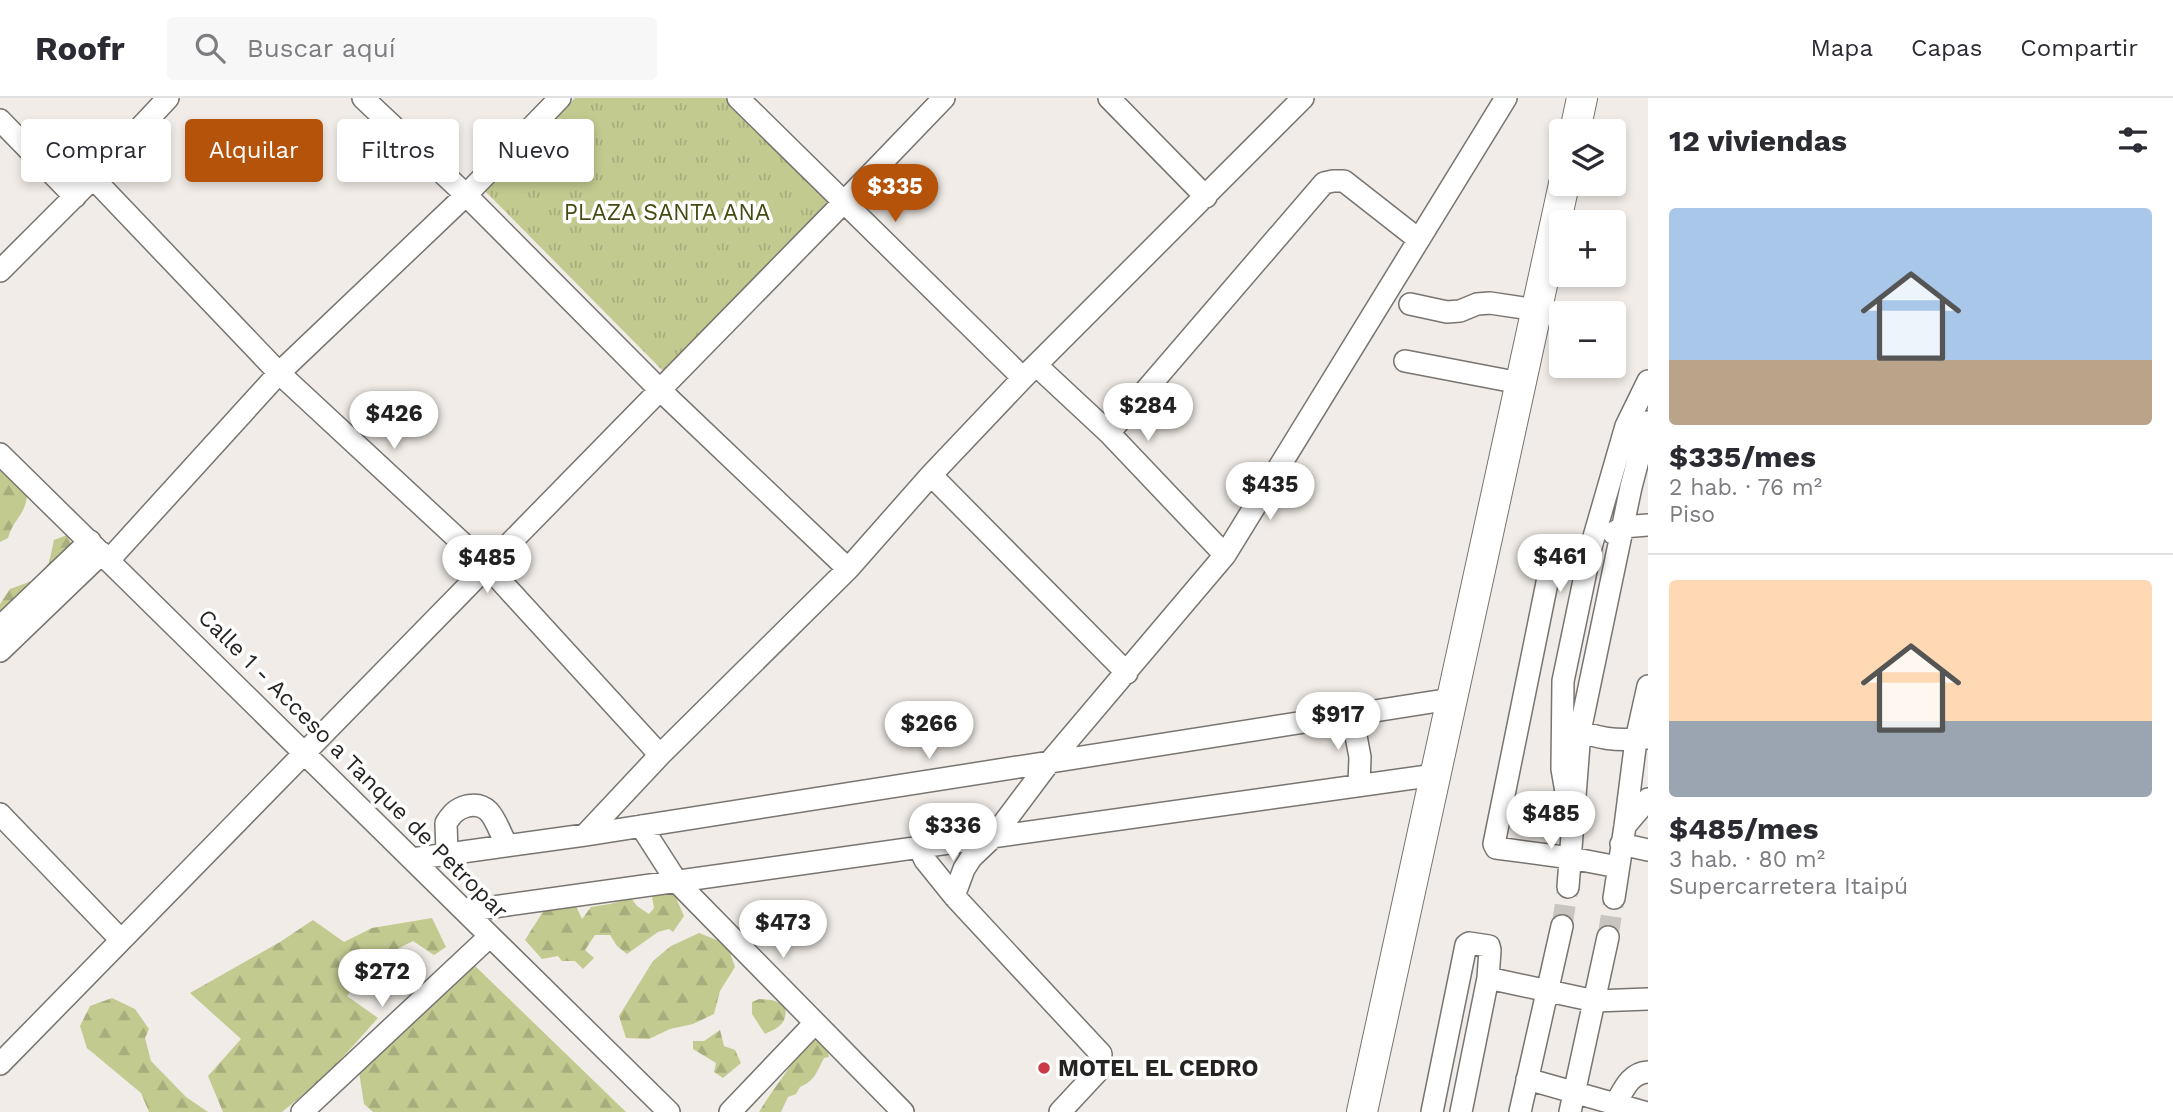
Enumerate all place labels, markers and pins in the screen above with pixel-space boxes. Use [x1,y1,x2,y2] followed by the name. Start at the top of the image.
[854,164,936,224] pin: $335
[1107,384,1189,443] pin: $284
[353,392,435,451] pin: $426
[1229,462,1311,522] pin: $435
[1519,534,1601,594] pin: $461
[446,536,528,595] pin: $485
[1297,692,1379,752] pin: $917
[888,702,970,761] pin: $266
[1510,792,1592,851] pin: $485
[912,804,994,863] pin: $336
[742,900,824,960] pin: $473
[341,950,423,1009] pin: $272
[1058,1055,1258,1082] place label: MOTEL EL CEDRO
[1036,1060,1052,1076] marker: MOTEL EL CEDRO

